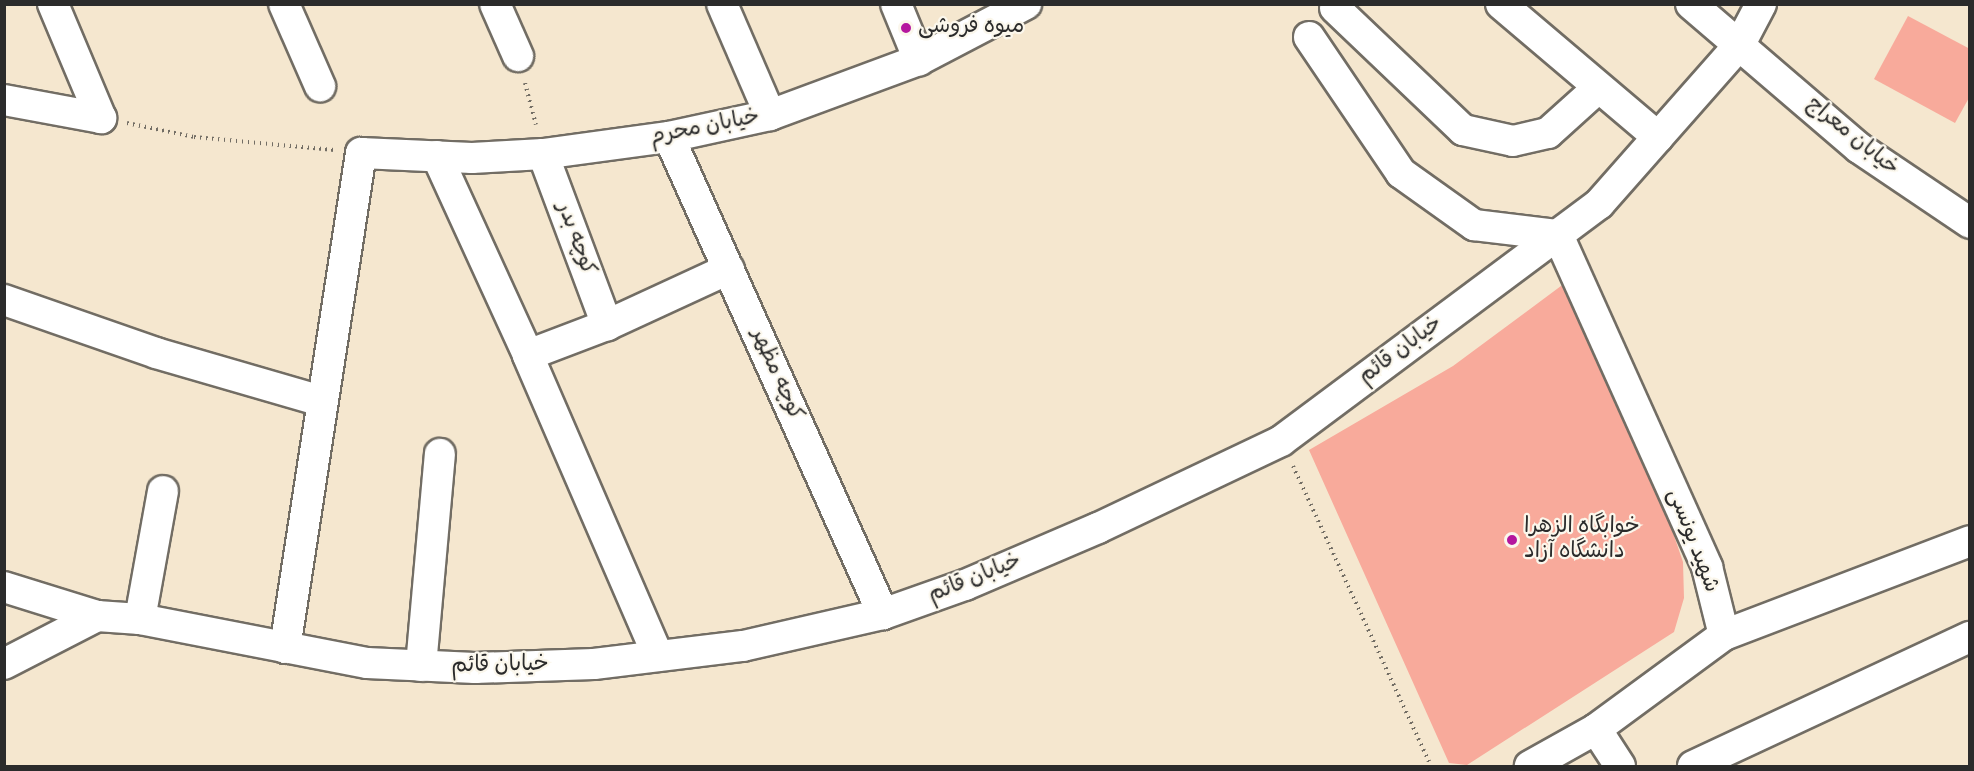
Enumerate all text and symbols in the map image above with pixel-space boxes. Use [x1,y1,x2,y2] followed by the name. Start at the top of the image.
[918,15,1024,41] place label: میوه فروشی
[899,21,913,35] marker: میوه فروشی
[1801,92,1903,182] street label: خیابان معراج
[648,104,762,152] street label: خیابان محرم
[550,199,600,279] street label: کوچه بدر
[1354,311,1448,391] street label: خیابان قائم
[744,325,808,425] street label: کوچه مظهر
[1660,486,1724,596] street label: شهید یونسی
[1524,514,1640,566] place label: خوابگاه الزهرا دانشگاه آزاد
[1505,533,1519,547] marker: خوابگاه الزهرا دانشگاه آزاد
[925,548,1025,610] street label: خیابان قائم
[451,652,549,680] street label: خیابان قائم

